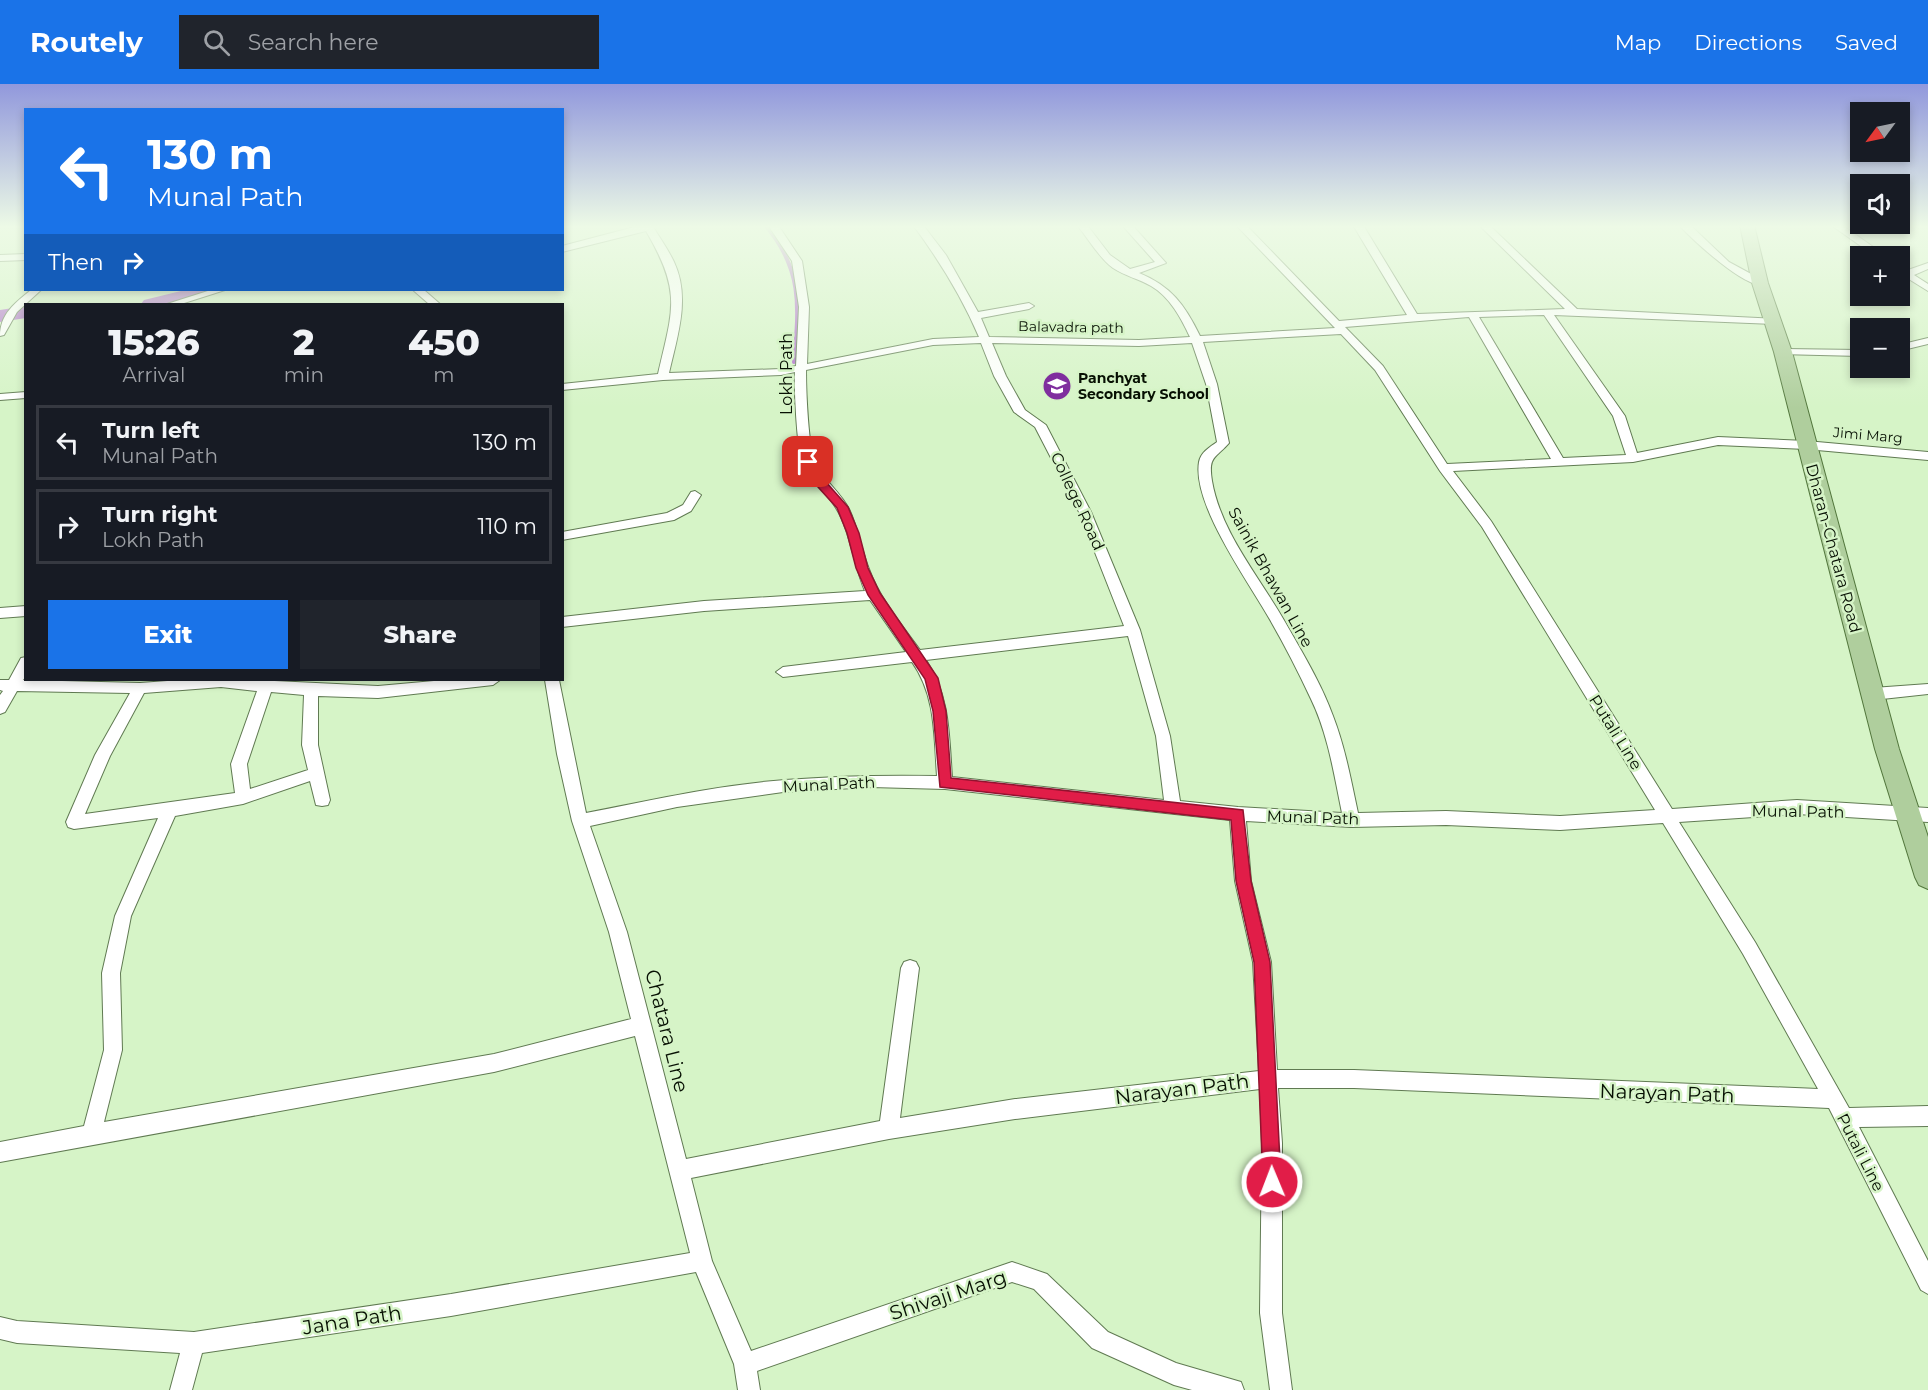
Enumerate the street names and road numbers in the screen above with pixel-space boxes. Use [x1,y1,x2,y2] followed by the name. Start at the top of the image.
[1018,317,1124,337] street label: Balavadra path
[777,333,796,415] street label: Lokh Path
[1831,423,1904,447] street label: Jimi Marg
[1047,449,1109,553] street label: College Road
[1802,462,1865,635] street label: Dharan-Chatara Road
[1224,504,1317,651] street label: Sainik Bhawan Line
[1585,691,1646,773] street label: Putali Line
[782,773,876,796] street label: Munal Path
[1751,801,1845,822] street label: Munal Path
[1266,806,1360,829] street label: Munal Path
[640,967,694,1095] street label: Chatara Line
[1113,1069,1251,1109] street label: Narayan Path
[1599,1079,1735,1107] street label: Narayan Path
[1833,1110,1888,1194] street label: Putali Line
[886,1265,1010,1325] street label: Shivaji Marg
[300,1300,403,1340] street label: Jana Path

